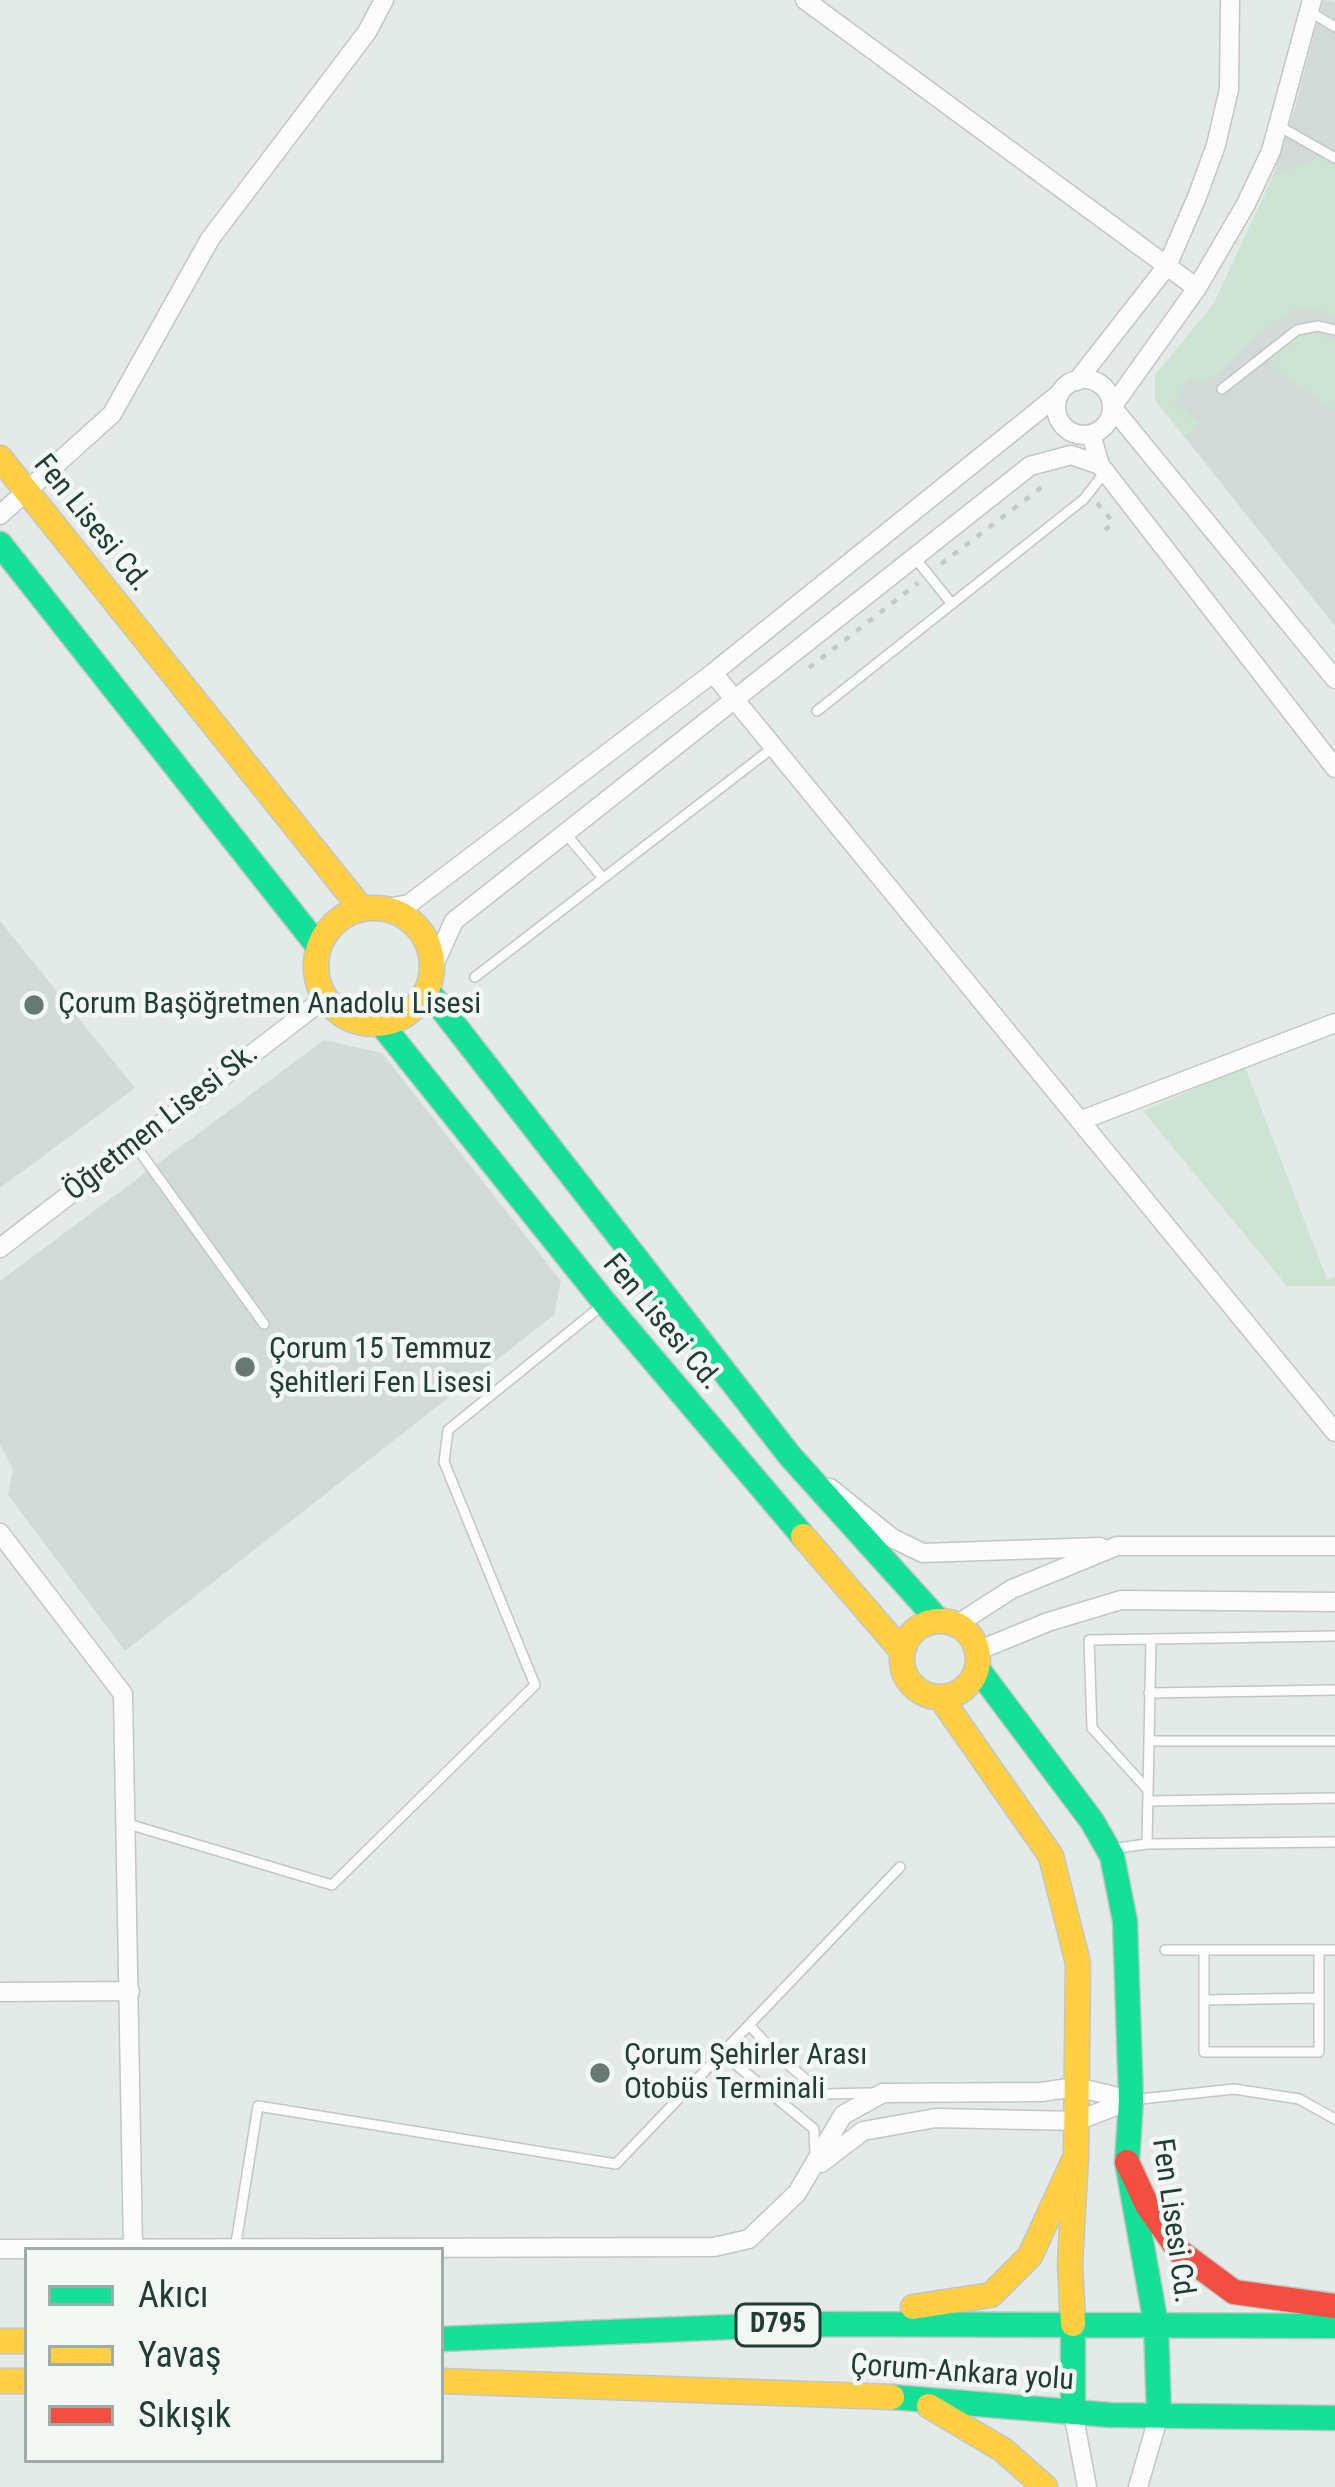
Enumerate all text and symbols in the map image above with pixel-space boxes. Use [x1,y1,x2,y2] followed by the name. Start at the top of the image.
[25,448,157,600] street label: Fen Lisesi Cd.
[58,987,481,1023] place label: Çorum Başöğretmen Anadolu Lisesi
[21,992,47,1018] marker: Çorum Başöğretmen Anadolu Lisesi
[58,1036,266,1210] street label: Öğretmen Lisesi Sk.
[594,1248,728,1398] street label: Fen Lisesi Cd.
[269,1332,492,1402] place label: Çorum 15 Temmuz Şehitleri Fen Lisesi
[232,1354,258,1380] marker: Çorum 15 Temmuz Şehitleri Fen Lisesi
[624,2038,867,2108] place label: Çorum Şehirler Arası Otobüs Terminali
[587,2060,613,2086] marker: Çorum Şehirler Arası Otobüs Terminali
[1143,2136,1201,2306] street label: Fen Lisesi Cd.
[24,2247,444,2463] legend
[138,2274,209,2316] text: Akıcı
[736,2304,820,2346] road number: D795
[138,2334,221,2376] text: Yavaş
[849,2348,1075,2400] street label: Çorum-Ankara yolu
[138,2394,231,2436] text: Sıkışık

